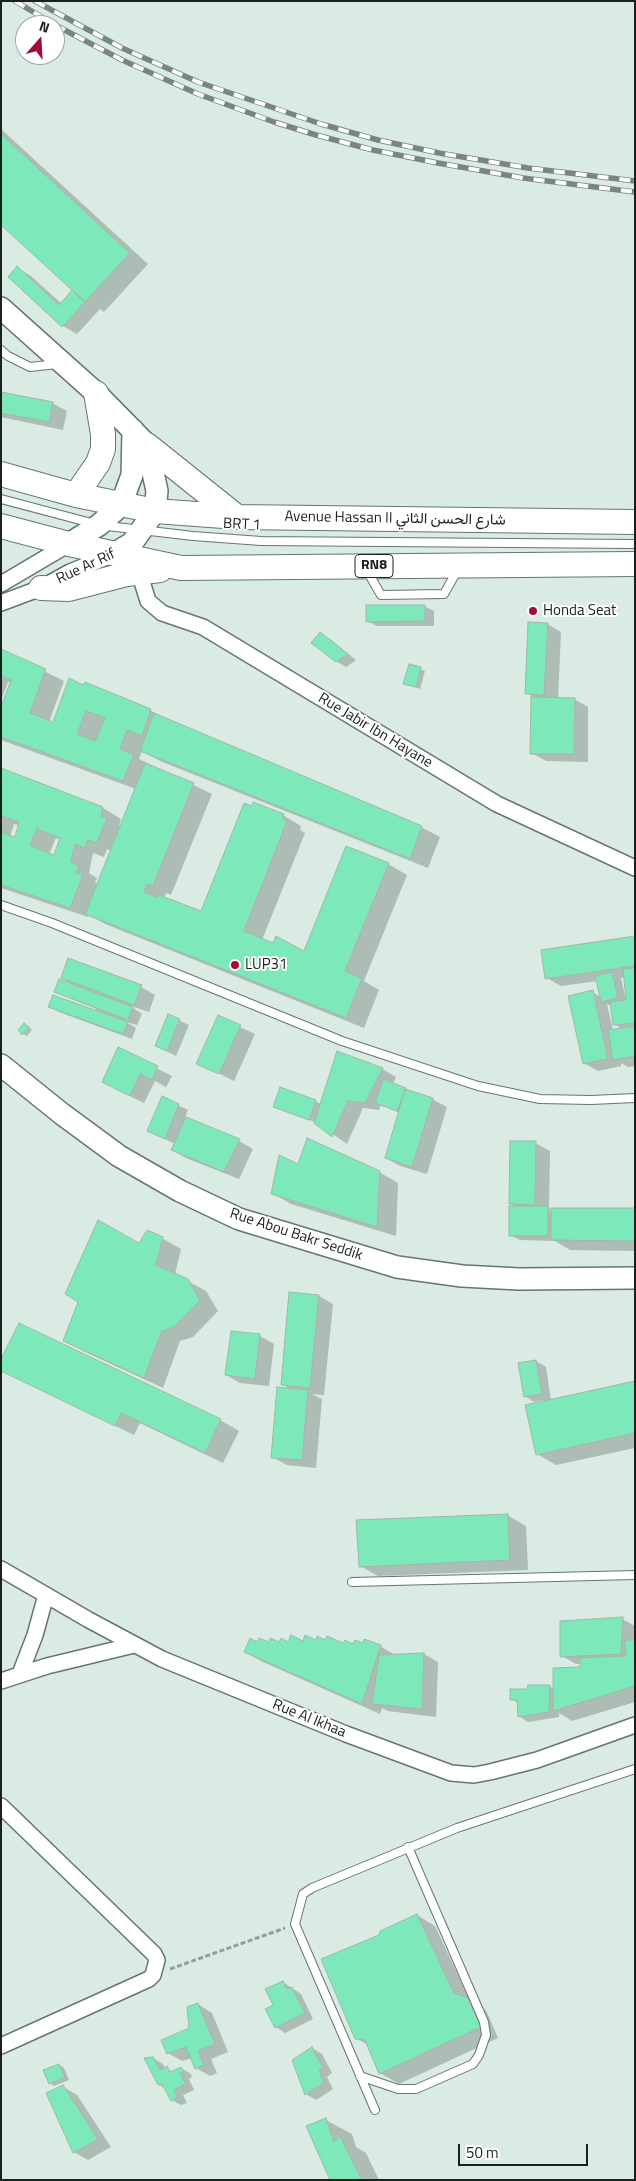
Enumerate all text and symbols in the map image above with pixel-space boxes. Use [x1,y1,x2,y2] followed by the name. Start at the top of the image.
[15,15,65,65] north arrow
[37,15,53,38] text: N
[284,508,506,530] street label: Avenue Hassan II شارع الحسن الثاني
[223,515,261,535] street label: BRT 1
[54,546,118,588] street label: Rue Ar Rif
[355,554,393,578] road number: RN8
[543,602,616,620] place label: Honda Seat
[527,605,539,617] marker: Honda Seat
[315,690,435,772] street label: Rue Jabir Ibn Hayane
[245,956,287,974] place label: LUP31
[229,959,241,971] marker: LUP31
[227,1205,365,1265] street label: Rue Abou Bakr Seddik
[270,1696,348,1742] street label: Rue Al Ikhaa
[461,2134,591,2166] scale bar
[466,2141,499,2164] text: 50 m

